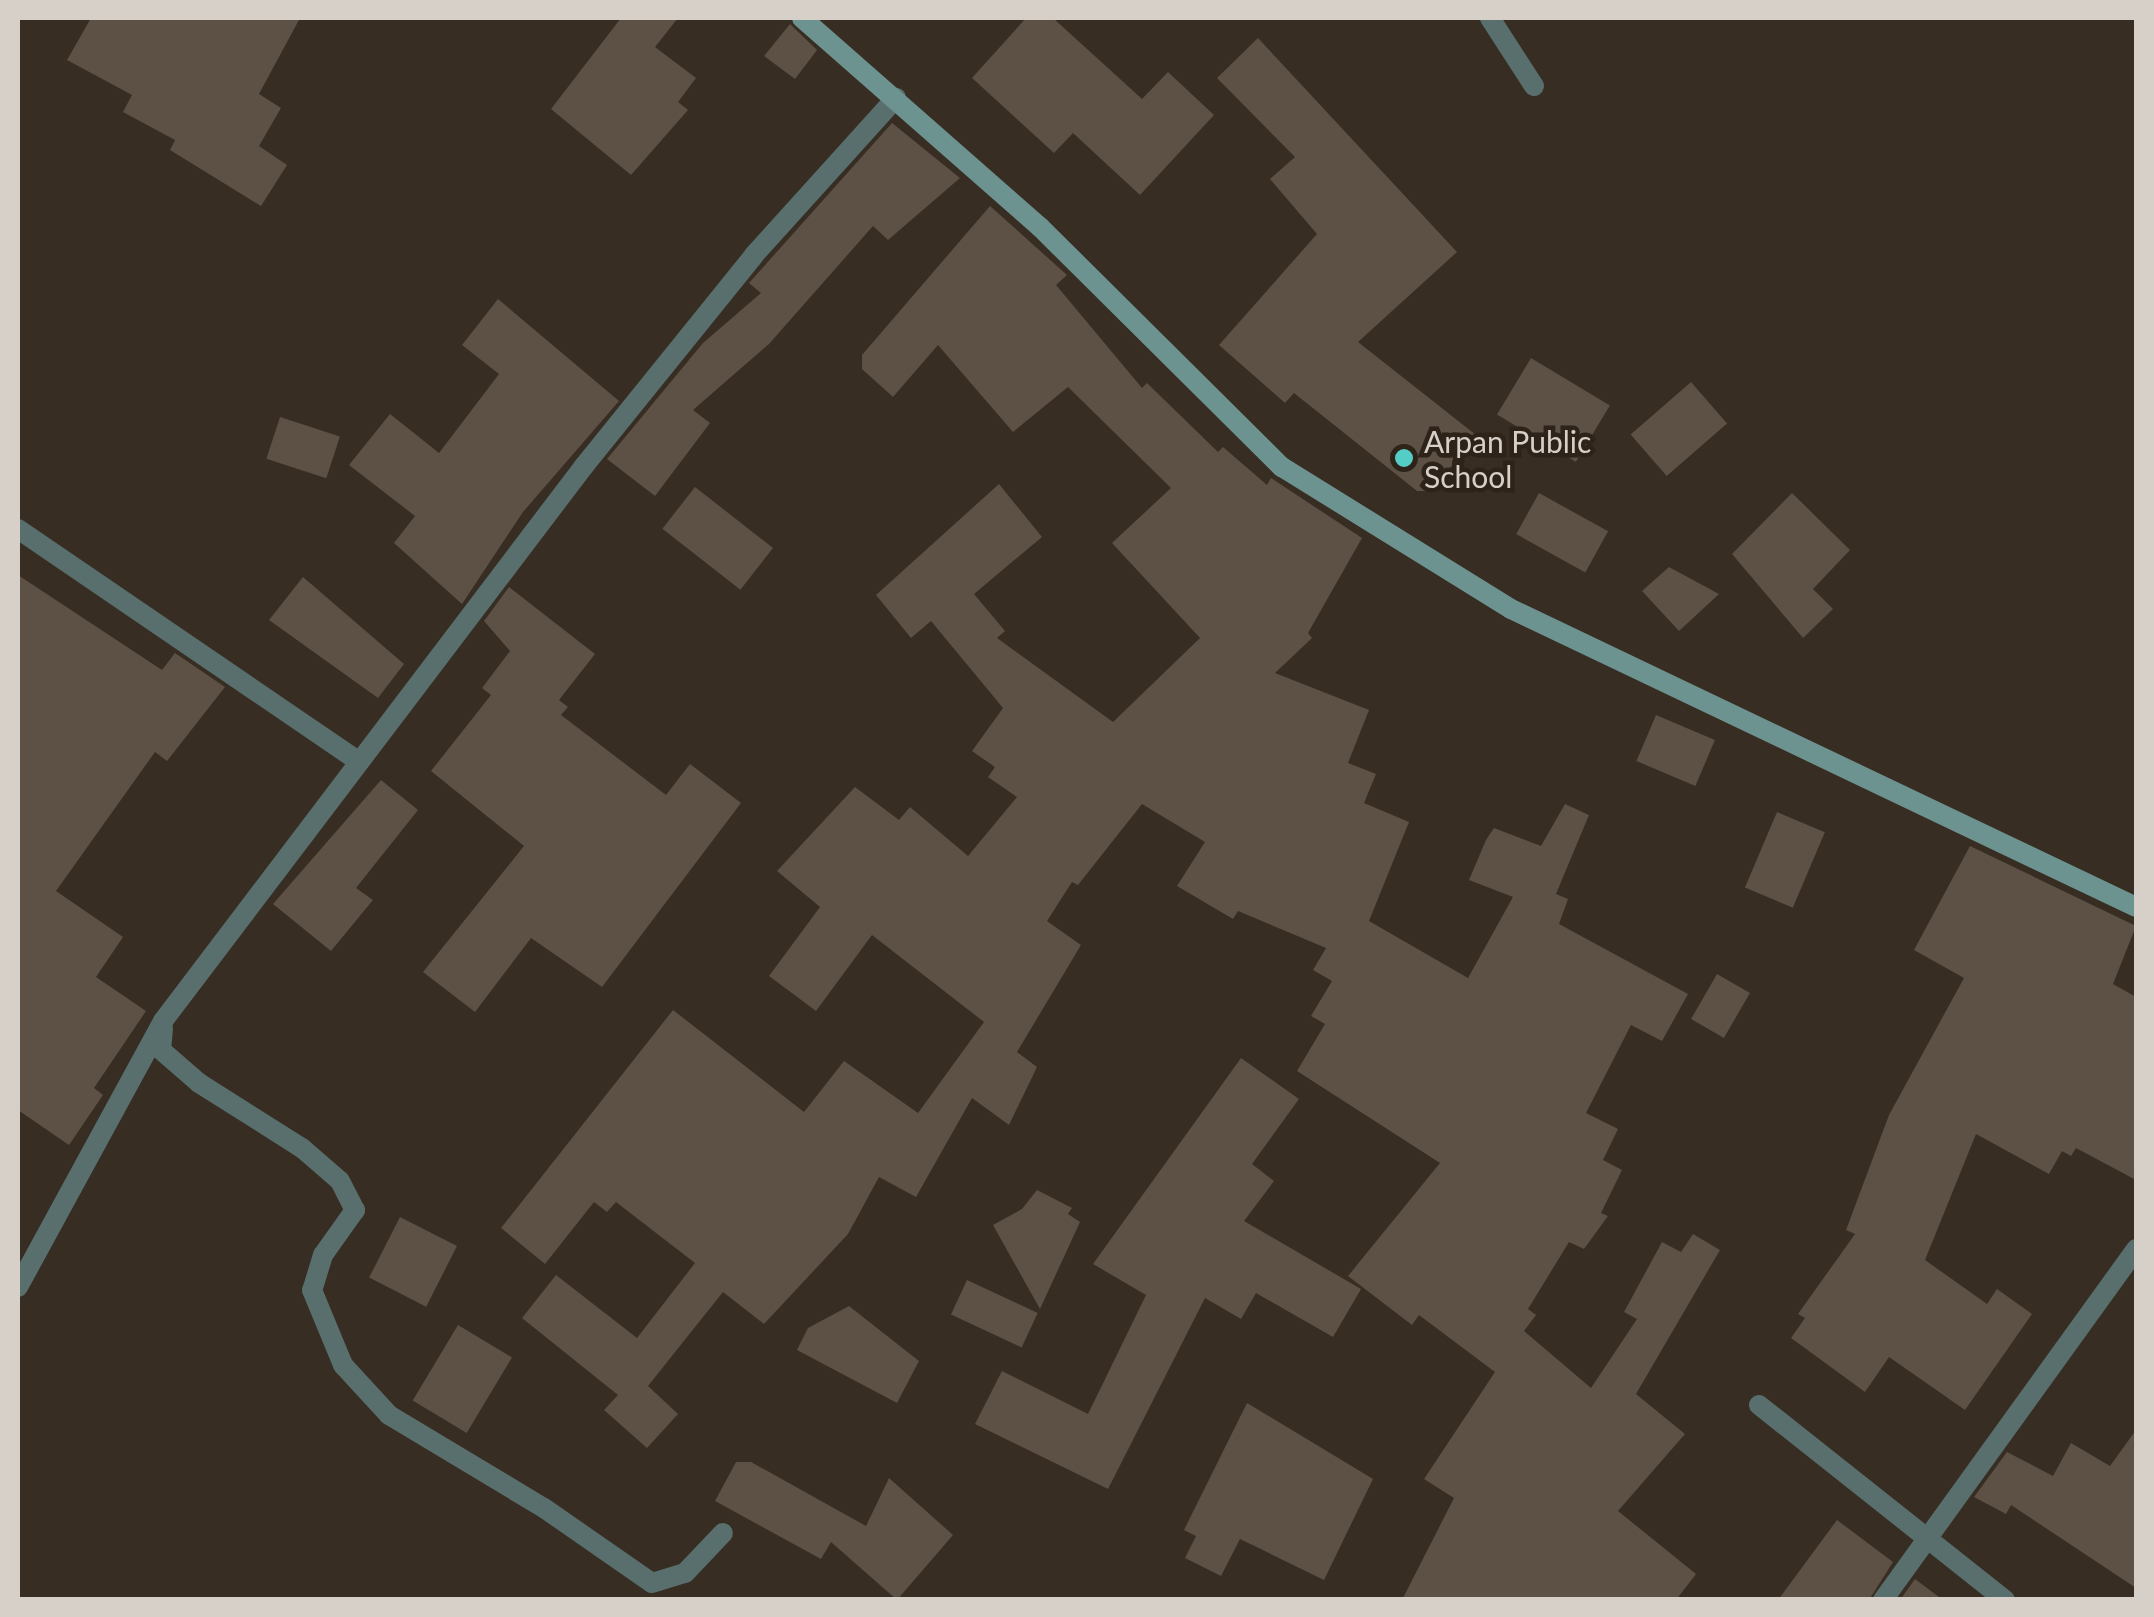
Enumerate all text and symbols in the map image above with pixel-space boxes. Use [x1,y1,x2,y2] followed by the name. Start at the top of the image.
[1424,423,1591,494] place label: Arpan Public School
[1393,447,1415,469] marker: Arpan Public School

